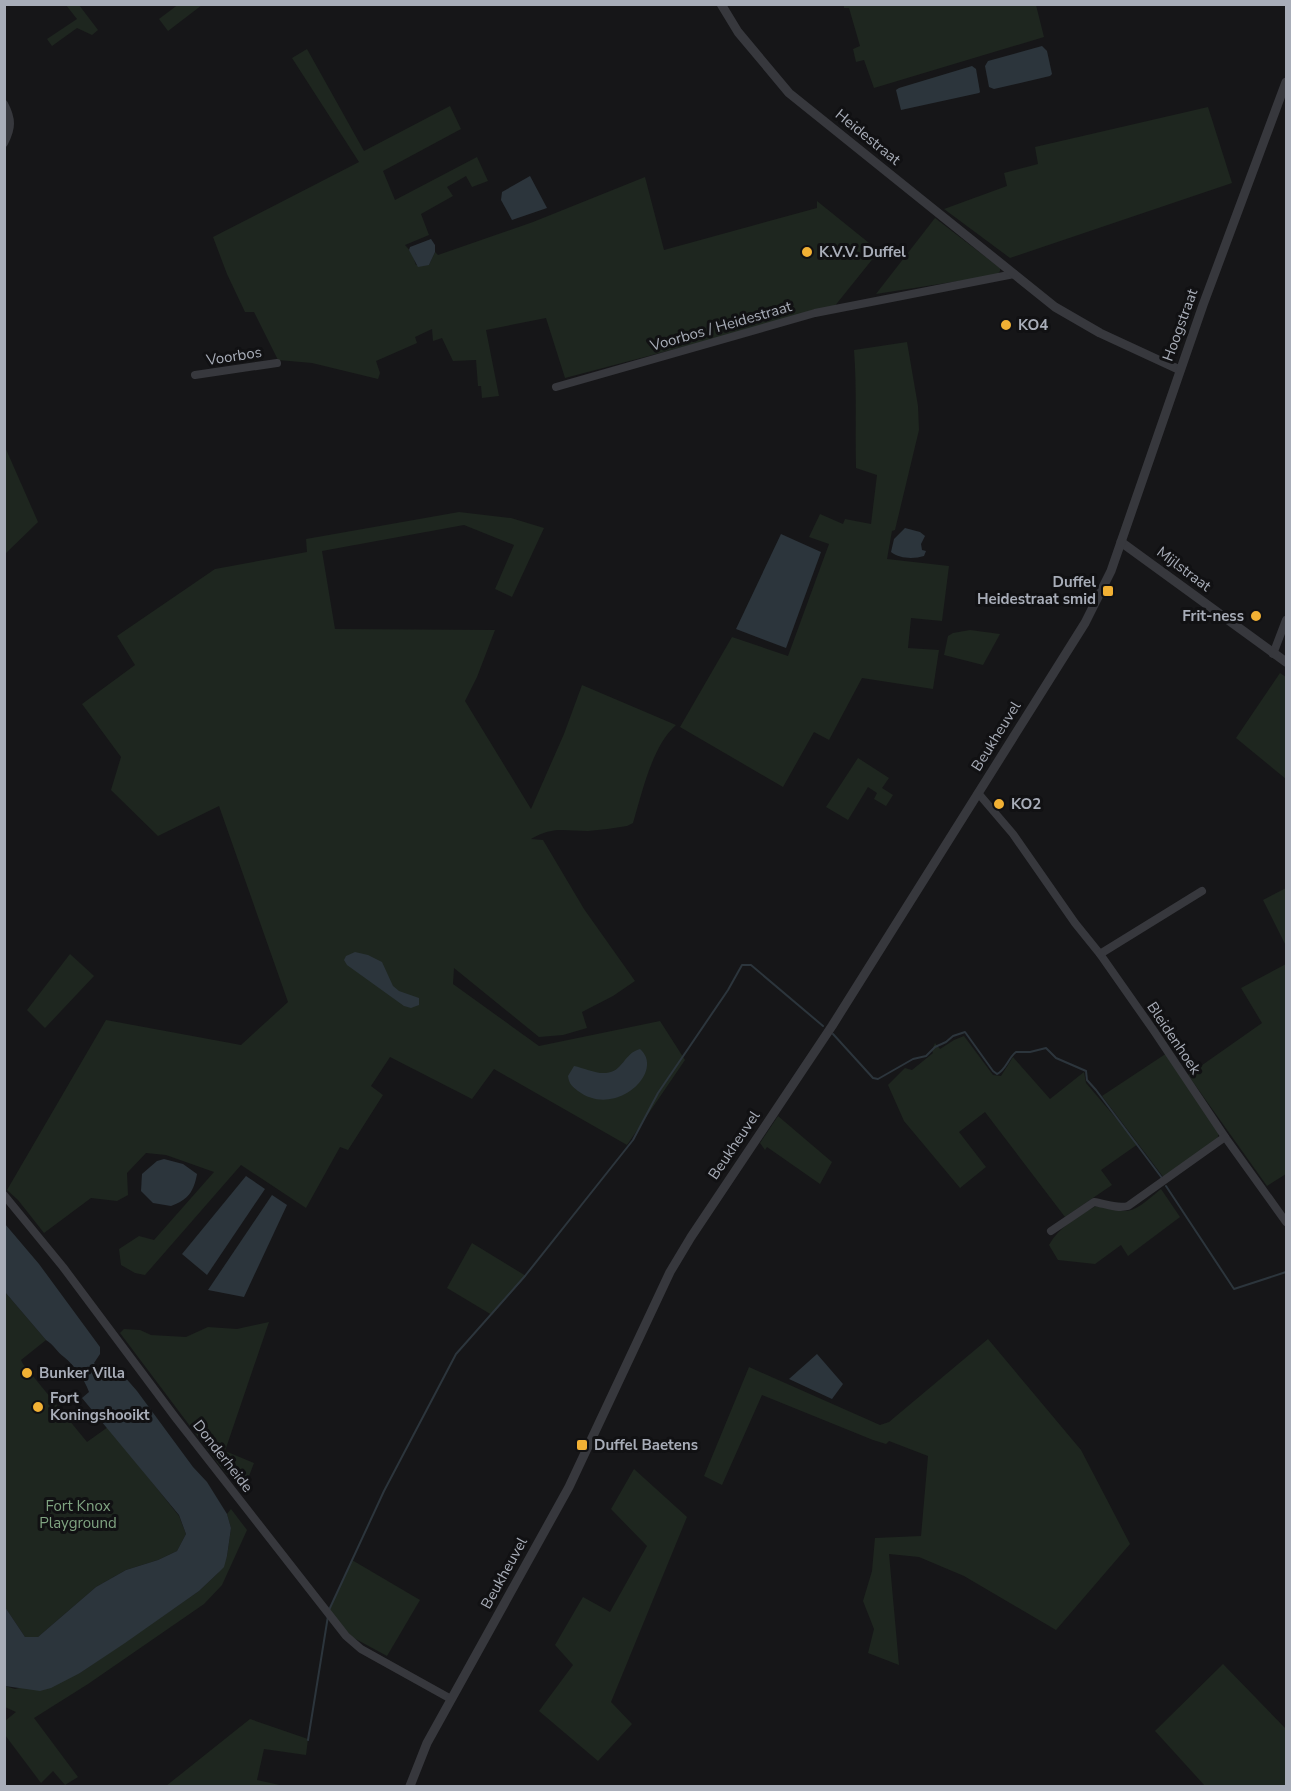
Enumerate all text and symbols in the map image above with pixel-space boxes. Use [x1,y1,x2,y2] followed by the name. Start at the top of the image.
[831,105,905,170] street label: Heidestraat
[819,242,906,262] place label: K.V.V. Duffel
[800,245,814,259] marker: K.V.V. Duffel
[1158,285,1203,364] street label: Hoogstraat
[647,296,795,356] street label: Voorbos / Heidestraat
[1018,315,1048,335] place label: KO4
[999,318,1013,332] marker: KO4
[204,342,263,370] street label: Voorbos
[1153,542,1216,596] street label: Mijlstraat
[977,572,1096,609] place label: Duffel Heidestraat smid
[1101,584,1115,598] marker: Duffel Heidestraat smid
[1182,606,1244,626] place label: Frit-ness
[1249,609,1263,623] marker: Frit-ness
[967,697,1026,775] street label: Beukheuvel
[1011,794,1041,814] place label: KO2
[992,797,1006,811] marker: KO2
[1142,998,1206,1079] street label: Bleidenhoek
[704,1106,765,1183] street label: Beukheuvel
[39,1363,125,1383] place label: Bunker Villa
[20,1366,34,1380] marker: Bunker Villa
[50,1388,150,1425] place label: Fort Koningshooikt
[31,1400,45,1414] marker: Fort Koningshooikt
[188,1416,258,1496] street label: Donderheide
[594,1435,698,1455] place label: Duffel Baetens
[575,1438,589,1452] marker: Duffel Baetens
[39,1496,117,1533] park label: Fort Knox Playground
[476,1533,532,1612] street label: Beukheuvel

